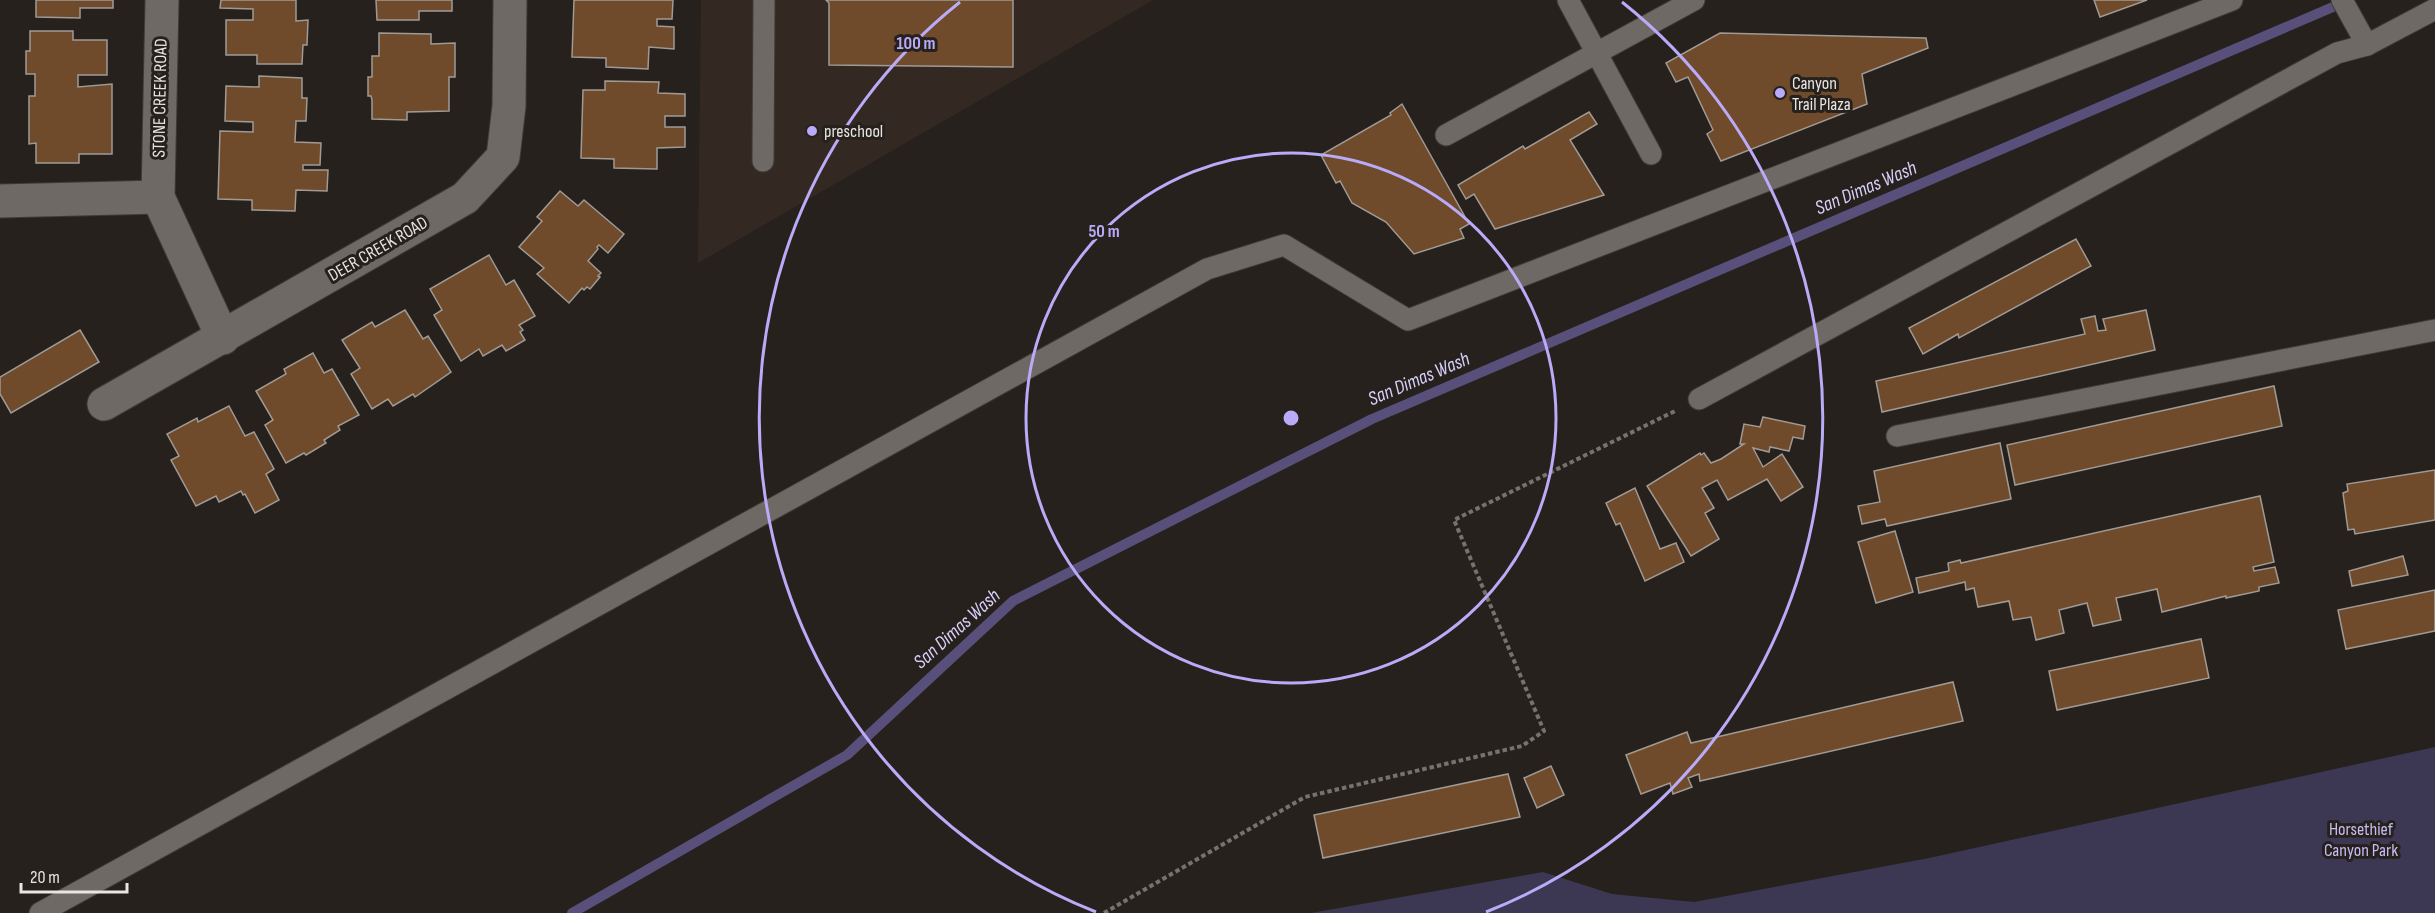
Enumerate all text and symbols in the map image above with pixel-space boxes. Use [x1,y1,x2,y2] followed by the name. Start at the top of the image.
[897,33,936,54] text: 100 m
[148,38,172,158] street label: STONE CREEK ROAD
[1792,73,1851,115] place label: Canyon Trail Plaza
[1773,86,1787,100] marker: Canyon Trail Plaza
[824,121,883,142] place label: preschool
[805,124,819,138] marker: preschool
[1812,156,1920,220] water label: San Dimas Wash
[325,212,431,286] street label: DEER CREEK ROAD
[1088,221,1120,242] text: 50 m
[1365,347,1473,411] water label: San Dimas Wash
[1281,408,1301,428] centre of rings
[909,584,1005,674] water label: San Dimas Wash
[2324,819,2398,861] park label: Horsethief Canyon Park
[21,856,128,894] scale bar
[30,867,60,888] text: 20 m

